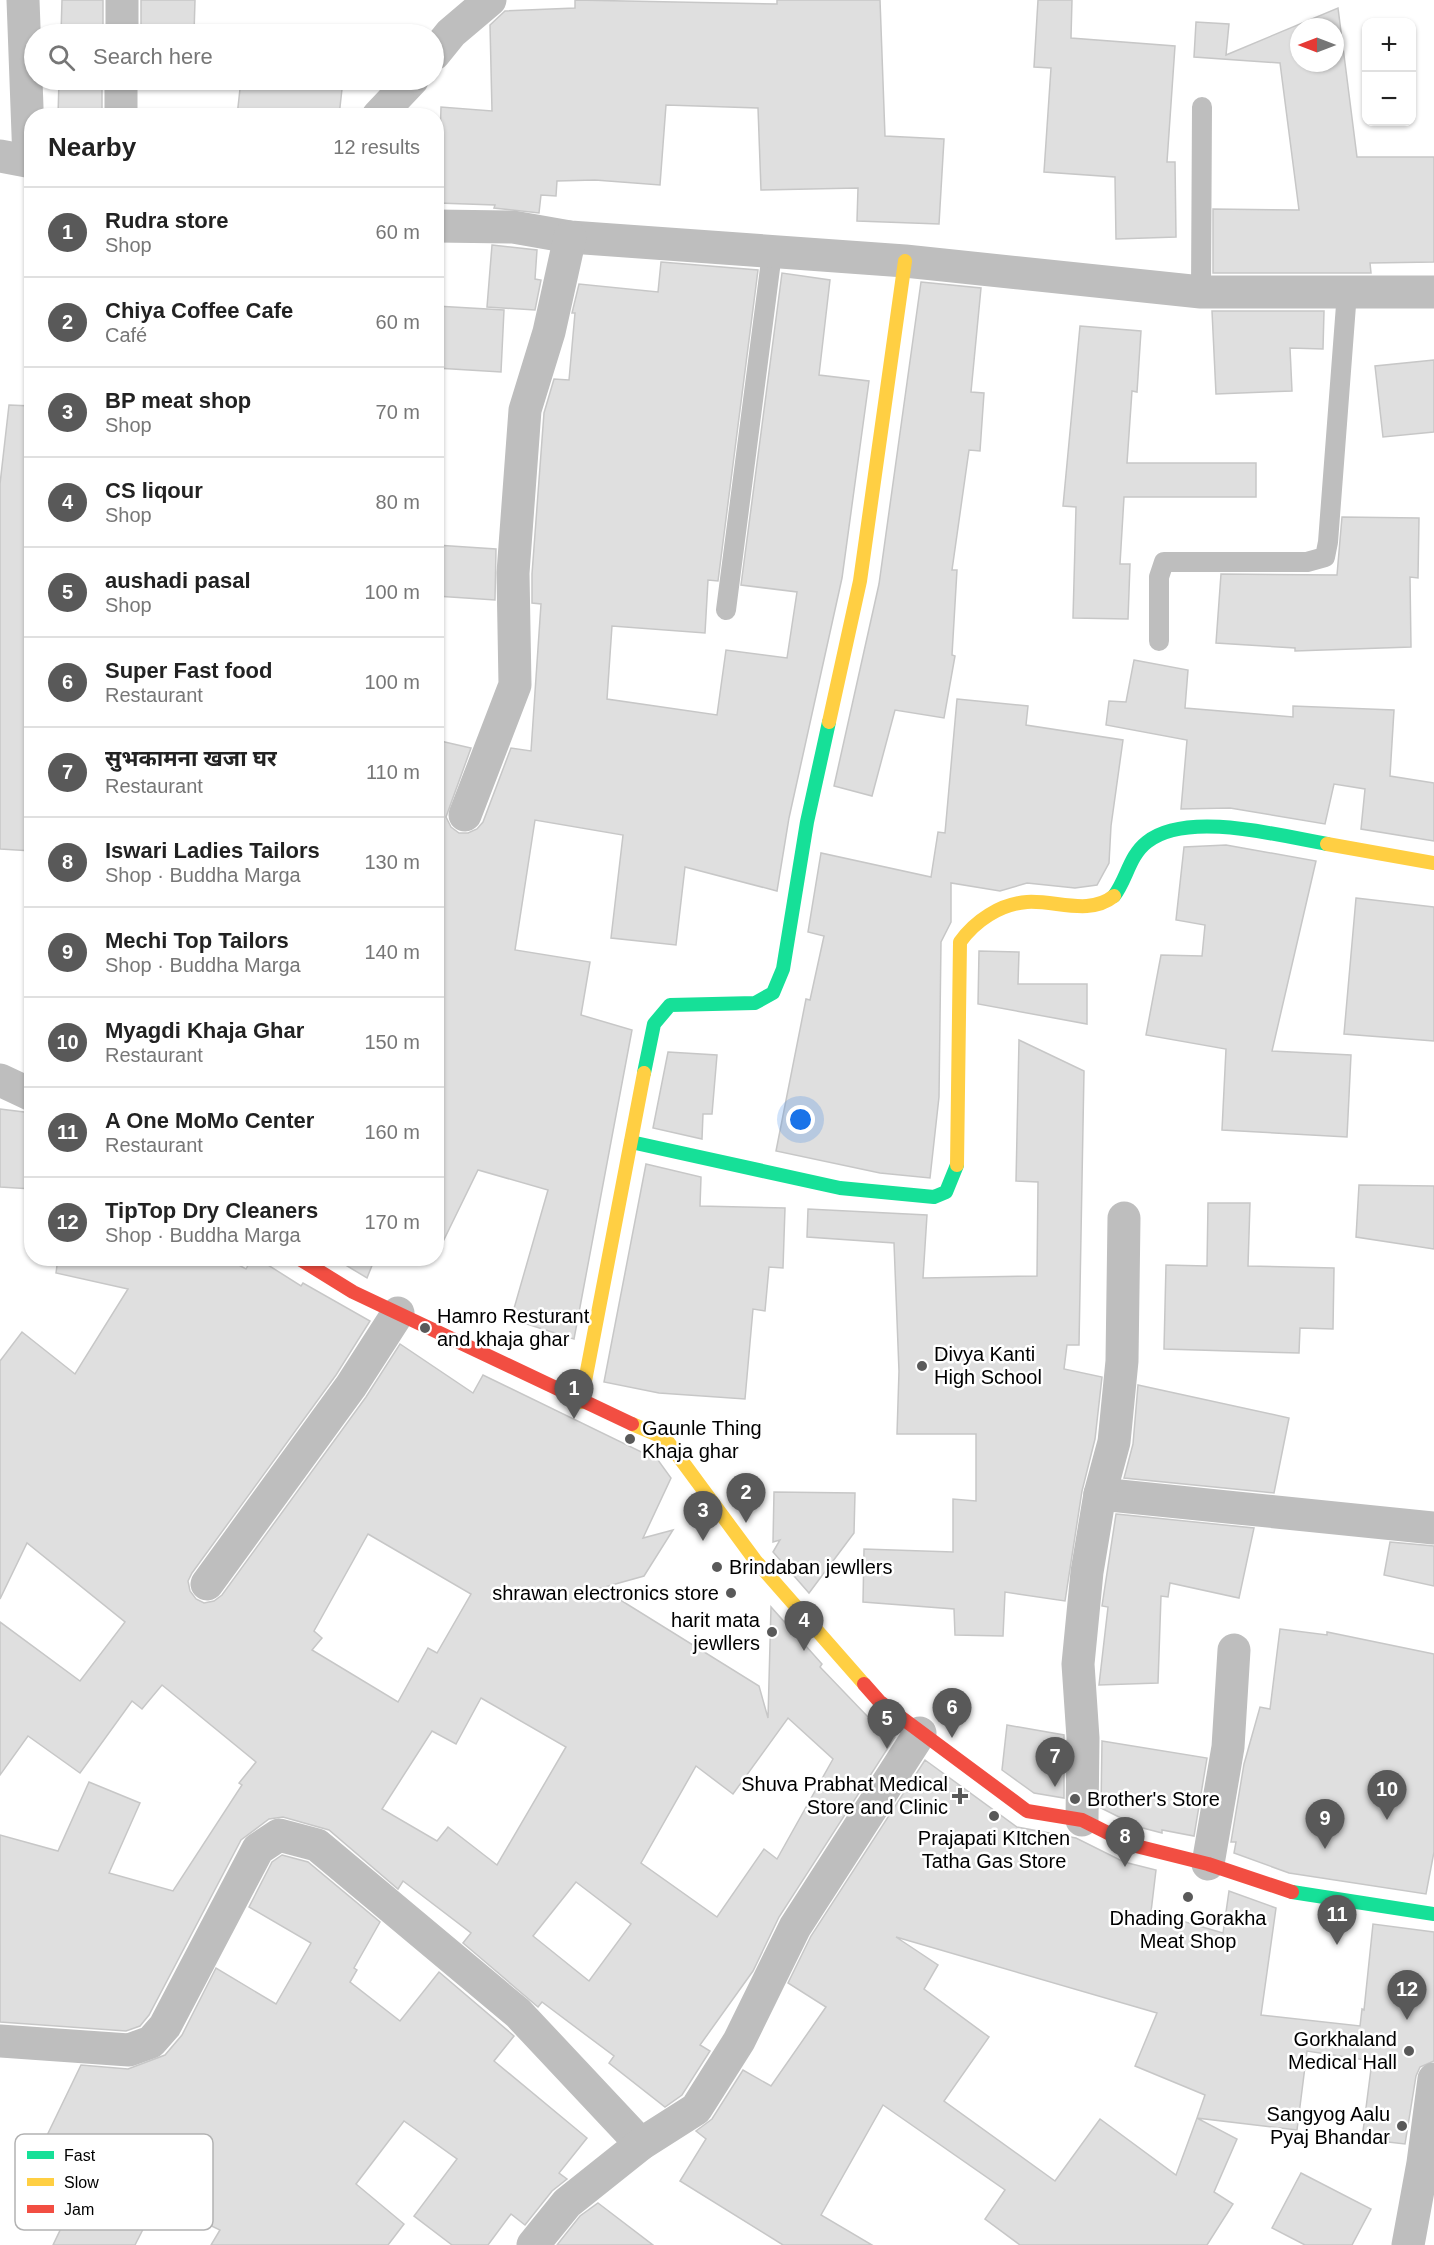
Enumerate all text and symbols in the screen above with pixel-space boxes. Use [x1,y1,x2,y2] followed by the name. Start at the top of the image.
[1290,18,1344,72] north arrow
[1362,18,1416,126] map controls
[1362,18,1416,72] button: +
[24,24,444,90] search box
[45,41,78,74] icon: search
[93,44,213,69] text: Search here
[1362,72,1416,126] button: −
[48,132,136,162] text: Nearby
[333,136,420,158] text: 12 results
[105,208,228,233] text: Rudra store
[62,221,73,243] text: 1
[376,221,420,243] text: 60 m
[105,234,152,256] text: Shop
[105,298,293,323] text: Chiya Coffee Cafe
[62,311,73,333] text: 2
[376,311,420,333] text: 60 m
[105,324,147,346] text: Café
[105,388,251,413] text: BP meat shop
[62,401,73,423] text: 3
[376,401,420,423] text: 70 m
[105,414,152,436] text: Shop
[105,478,203,503] text: CS liqour
[62,491,73,513] text: 4
[376,491,420,513] text: 80 m
[105,504,152,526] text: Shop
[105,568,251,593] text: aushadi pasal
[62,581,73,603] text: 5
[364,581,420,603] text: 100 m
[105,594,152,616] text: Shop
[105,658,272,683] text: Super Fast food
[62,671,73,693] text: 6
[364,671,420,693] text: 100 m
[105,684,203,706] text: Restaurant
[105,746,277,771] text: सुभकामना खजा घर
[62,761,73,783] text: 7
[366,761,420,783] text: 110 m
[105,775,203,797] text: Restaurant
[105,838,320,863] text: Iswari Ladies Tailors
[62,851,73,873] text: 8
[364,851,420,873] text: 130 m
[105,864,301,886] text: Shop · Buddha Marga
[105,928,289,953] text: Mechi Top Tailors
[62,941,73,963] text: 9
[364,941,420,963] text: 140 m
[105,954,301,976] text: Shop · Buddha Marga
[105,1018,304,1043] text: Myagdi Khaja Ghar
[56,1031,79,1053] text: 10
[364,1031,420,1053] text: 150 m
[105,1044,203,1066] text: Restaurant
[786,1105,815,1134] your location
[105,1108,314,1133] text: A One MoMo Center
[57,1121,78,1143] text: 11
[364,1121,420,1143] text: 160 m
[105,1134,203,1156] text: Restaurant
[105,1198,318,1223] text: TipTop Dry Cleaners
[56,1211,79,1233] text: 12
[364,1211,420,1233] text: 170 m
[105,1224,301,1246] text: Shop · Buddha Marga
[437,1305,590,1350] place label: Hamro Resturant and khaja ghar
[418,1321,432,1335] marker: Hamro Resturant and khaja ghar
[934,1343,1042,1388] place label: Divya Kanti High School
[915,1359,929,1373] marker: Divya Kanti High School
[554,1370,594,1419] pin: 1
[642,1417,762,1462] place label: Gaunle Thing Khaja ghar
[623,1432,637,1446] marker: Gaunle Thing Khaja ghar
[726,1474,766,1523] pin: 2
[684,1492,722,1541] pin: 3
[729,1556,892,1578] place label: Brindaban jewllers
[710,1560,724,1574] marker: Brindaban jewllers
[492,1582,719,1604] place label: shrawan electronics store
[724,1586,738,1600] marker: shrawan electronics store
[784,1602,824,1651] pin: 4
[671,1609,761,1654] place label: harit mata jewllers
[765,1625,779,1639] marker: harit mata jewllers
[932,1688,972,1738] pin: 6
[868,1700,906,1749] pin: 5
[1036,1738,1074,1787] pin: 7
[1368,1770,1406,1820] pin: 10
[741,1773,948,1818] place label: Shuva Prabhat Medical Store and Clinic
[1087,1788,1220,1810] place label: Brother's Store
[953,1789,967,1803] marker: Shuva Prabhat Medical Store and Clinic
[1068,1792,1082,1806] marker: Brother's Store
[1306,1800,1344,1849] pin: 9
[987,1809,1001,1823] marker: Prajapati KItchen Tatha Gas Store
[1106,1818,1144,1867] pin: 8
[918,1827,1070,1872] place label: Prajapati KItchen Tatha Gas Store
[1181,1890,1195,1904] marker: Dhading Gorakha Meat Shop
[1318,1896,1356,1945] pin: 11
[1110,1907,1267,1952] place label: Dhading Gorakha Meat Shop
[1388,1970,1426,2020] pin: 12
[1288,2028,1397,2073] place label: Gorkhaland Medical Hall
[1402,2044,1416,2058] marker: Gorkhaland Medical Hall
[1267,2103,1390,2148] place label: Sangyog Aalu Pyaj Bhandar
[1395,2119,1409,2133] marker: Sangyog Aalu Pyaj Bhandar
[15,2134,213,2230] legend
[64,2147,96,2164] text: Fast
[64,2174,99,2191] text: Slow
[64,2201,94,2218] text: Jam

